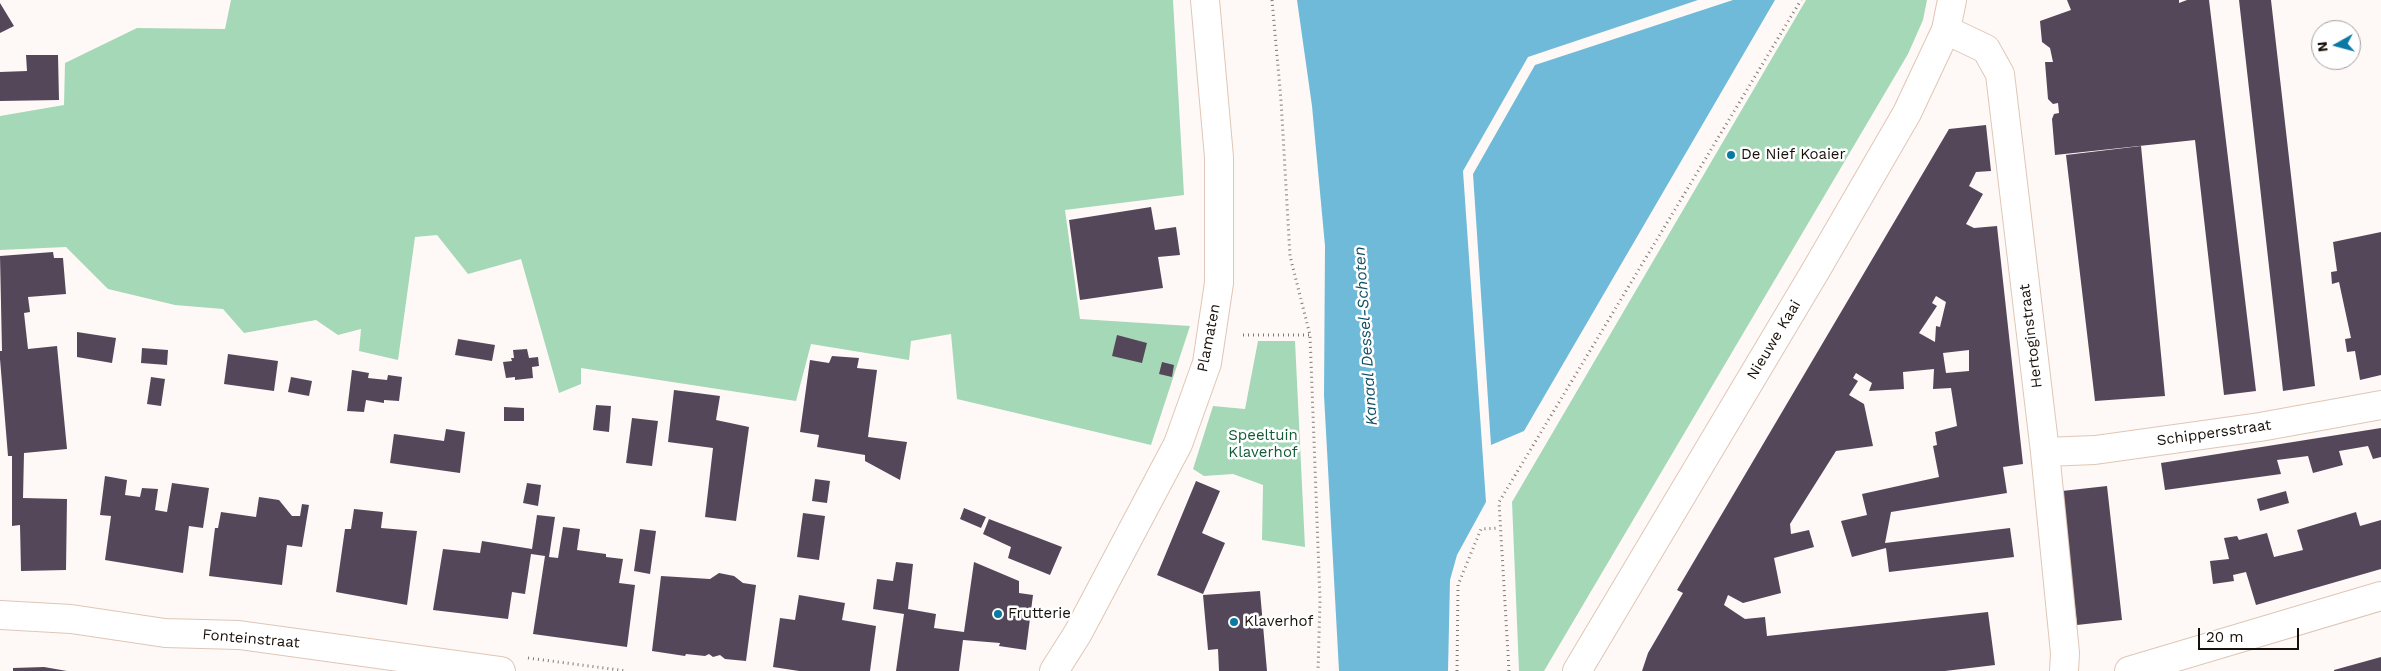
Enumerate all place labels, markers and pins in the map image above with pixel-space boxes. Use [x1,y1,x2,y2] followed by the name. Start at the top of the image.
[1741,146,1846,164] place label: De Nief Koaier
[1725,149,1737,161] marker: De Nief Koaier
[1008,605,1071,623] place label: Frutterie
[992,608,1004,620] marker: Frutterie
[1244,613,1313,631] place label: Klaverhof
[1228,616,1240,628] marker: Klaverhof

